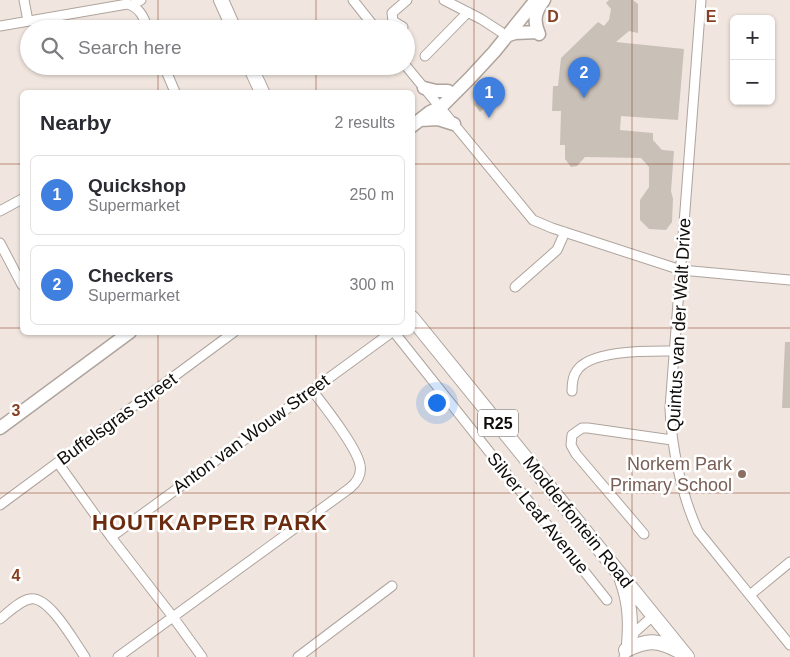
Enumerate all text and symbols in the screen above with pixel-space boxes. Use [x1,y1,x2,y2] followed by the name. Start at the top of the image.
[547,8,559,25] text: D
[706,8,717,25] text: E
[730,15,775,105] map controls
[730,15,775,60] button: +
[20,20,415,75] search box
[38,34,66,62] icon: search
[78,37,182,58] text: Search here
[568,57,600,98] pin: 2
[730,60,775,105] button: −
[473,77,505,118] pin: 1
[40,111,111,134] text: Nearby
[335,114,395,131] text: 2 results
[88,175,186,196] text: Quickshop
[53,186,61,203] text: 1
[350,186,394,203] text: 250 m
[88,197,180,214] text: Supermarket
[663,217,695,433] street label: Quintus van der Walt Drive
[88,265,174,286] text: Checkers
[53,276,61,293] text: 2
[350,276,394,293] text: 300 m
[88,287,180,304] text: Supermarket
[53,369,181,469] street label: Buffelsgras Street
[169,370,333,498] street label: Anton van Wouw Street
[424,390,450,416] your location
[12,402,21,419] text: 3
[478,409,518,436] road number: R25
[483,449,593,577] street label: Silver Leaf Avenue
[519,452,637,592] street label: Modderfontein Road
[610,454,733,495] place label: Norkem Park Primary School
[736,468,748,480] marker: Norkem Park Primary School
[92,510,328,535] district label: HOUTKAPPER PARK
[12,567,21,584] text: 4

